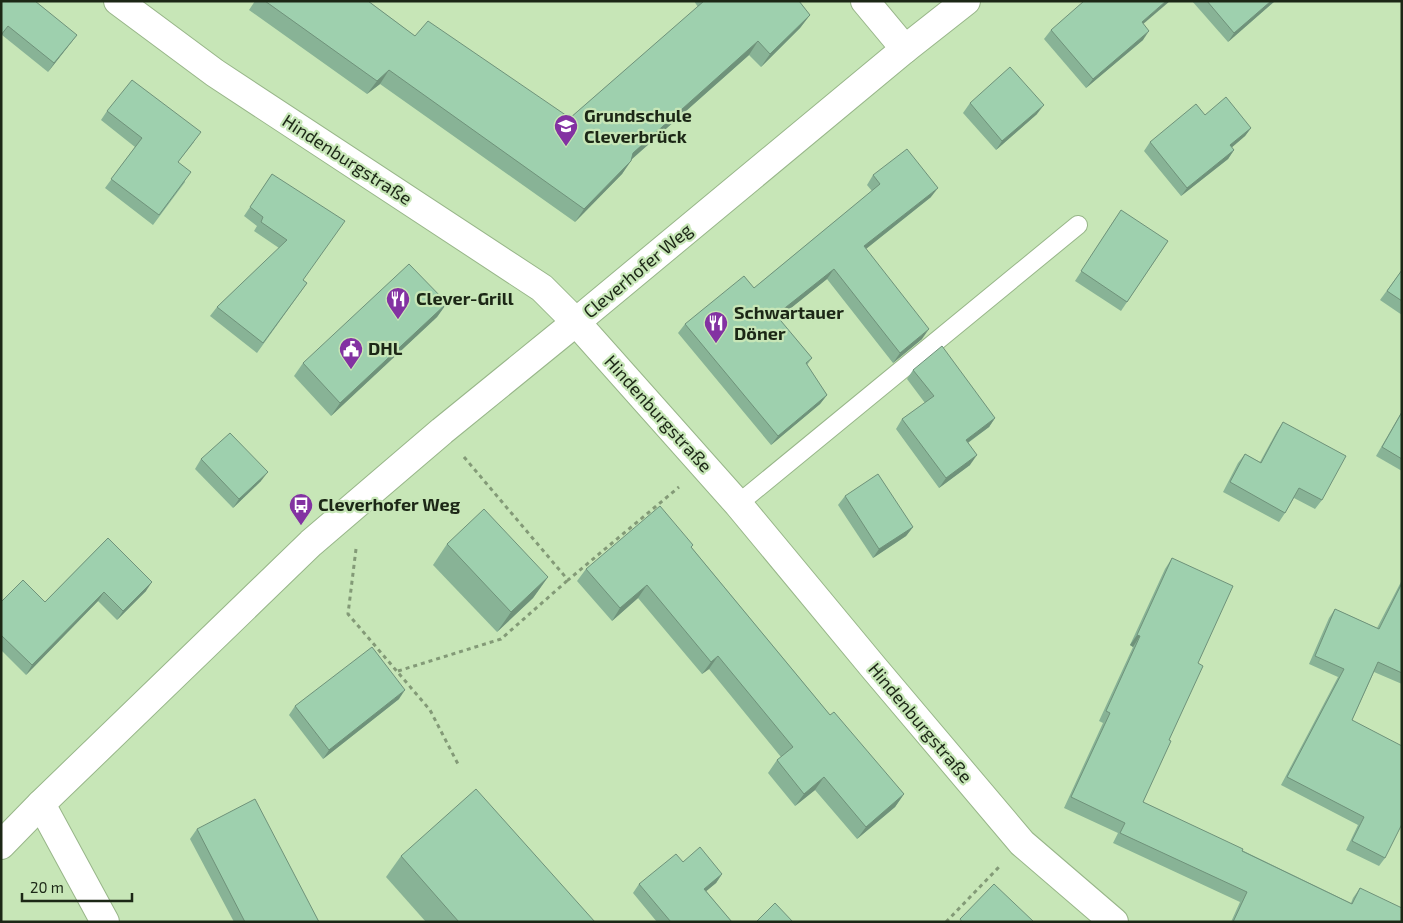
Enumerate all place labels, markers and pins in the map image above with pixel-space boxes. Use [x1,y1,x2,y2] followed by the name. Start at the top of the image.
[584,104,692,147] place label: Grundschule Cleverbrück
[553,113,579,147] school or university icon: Grundschule Cleverbrück
[385,286,411,320] restaurant icon: Clever-Grill
[416,287,514,309] place label: Clever-Grill
[734,301,844,344] place label: Schwartauer Döner
[703,310,729,344] restaurant icon: Schwartauer Döner
[338,336,364,370] public building icon: DHL
[368,337,403,359] place label: DHL
[288,492,314,526] bus stop icon: Cleverhofer Weg
[318,493,461,515] place label: Cleverhofer Weg

